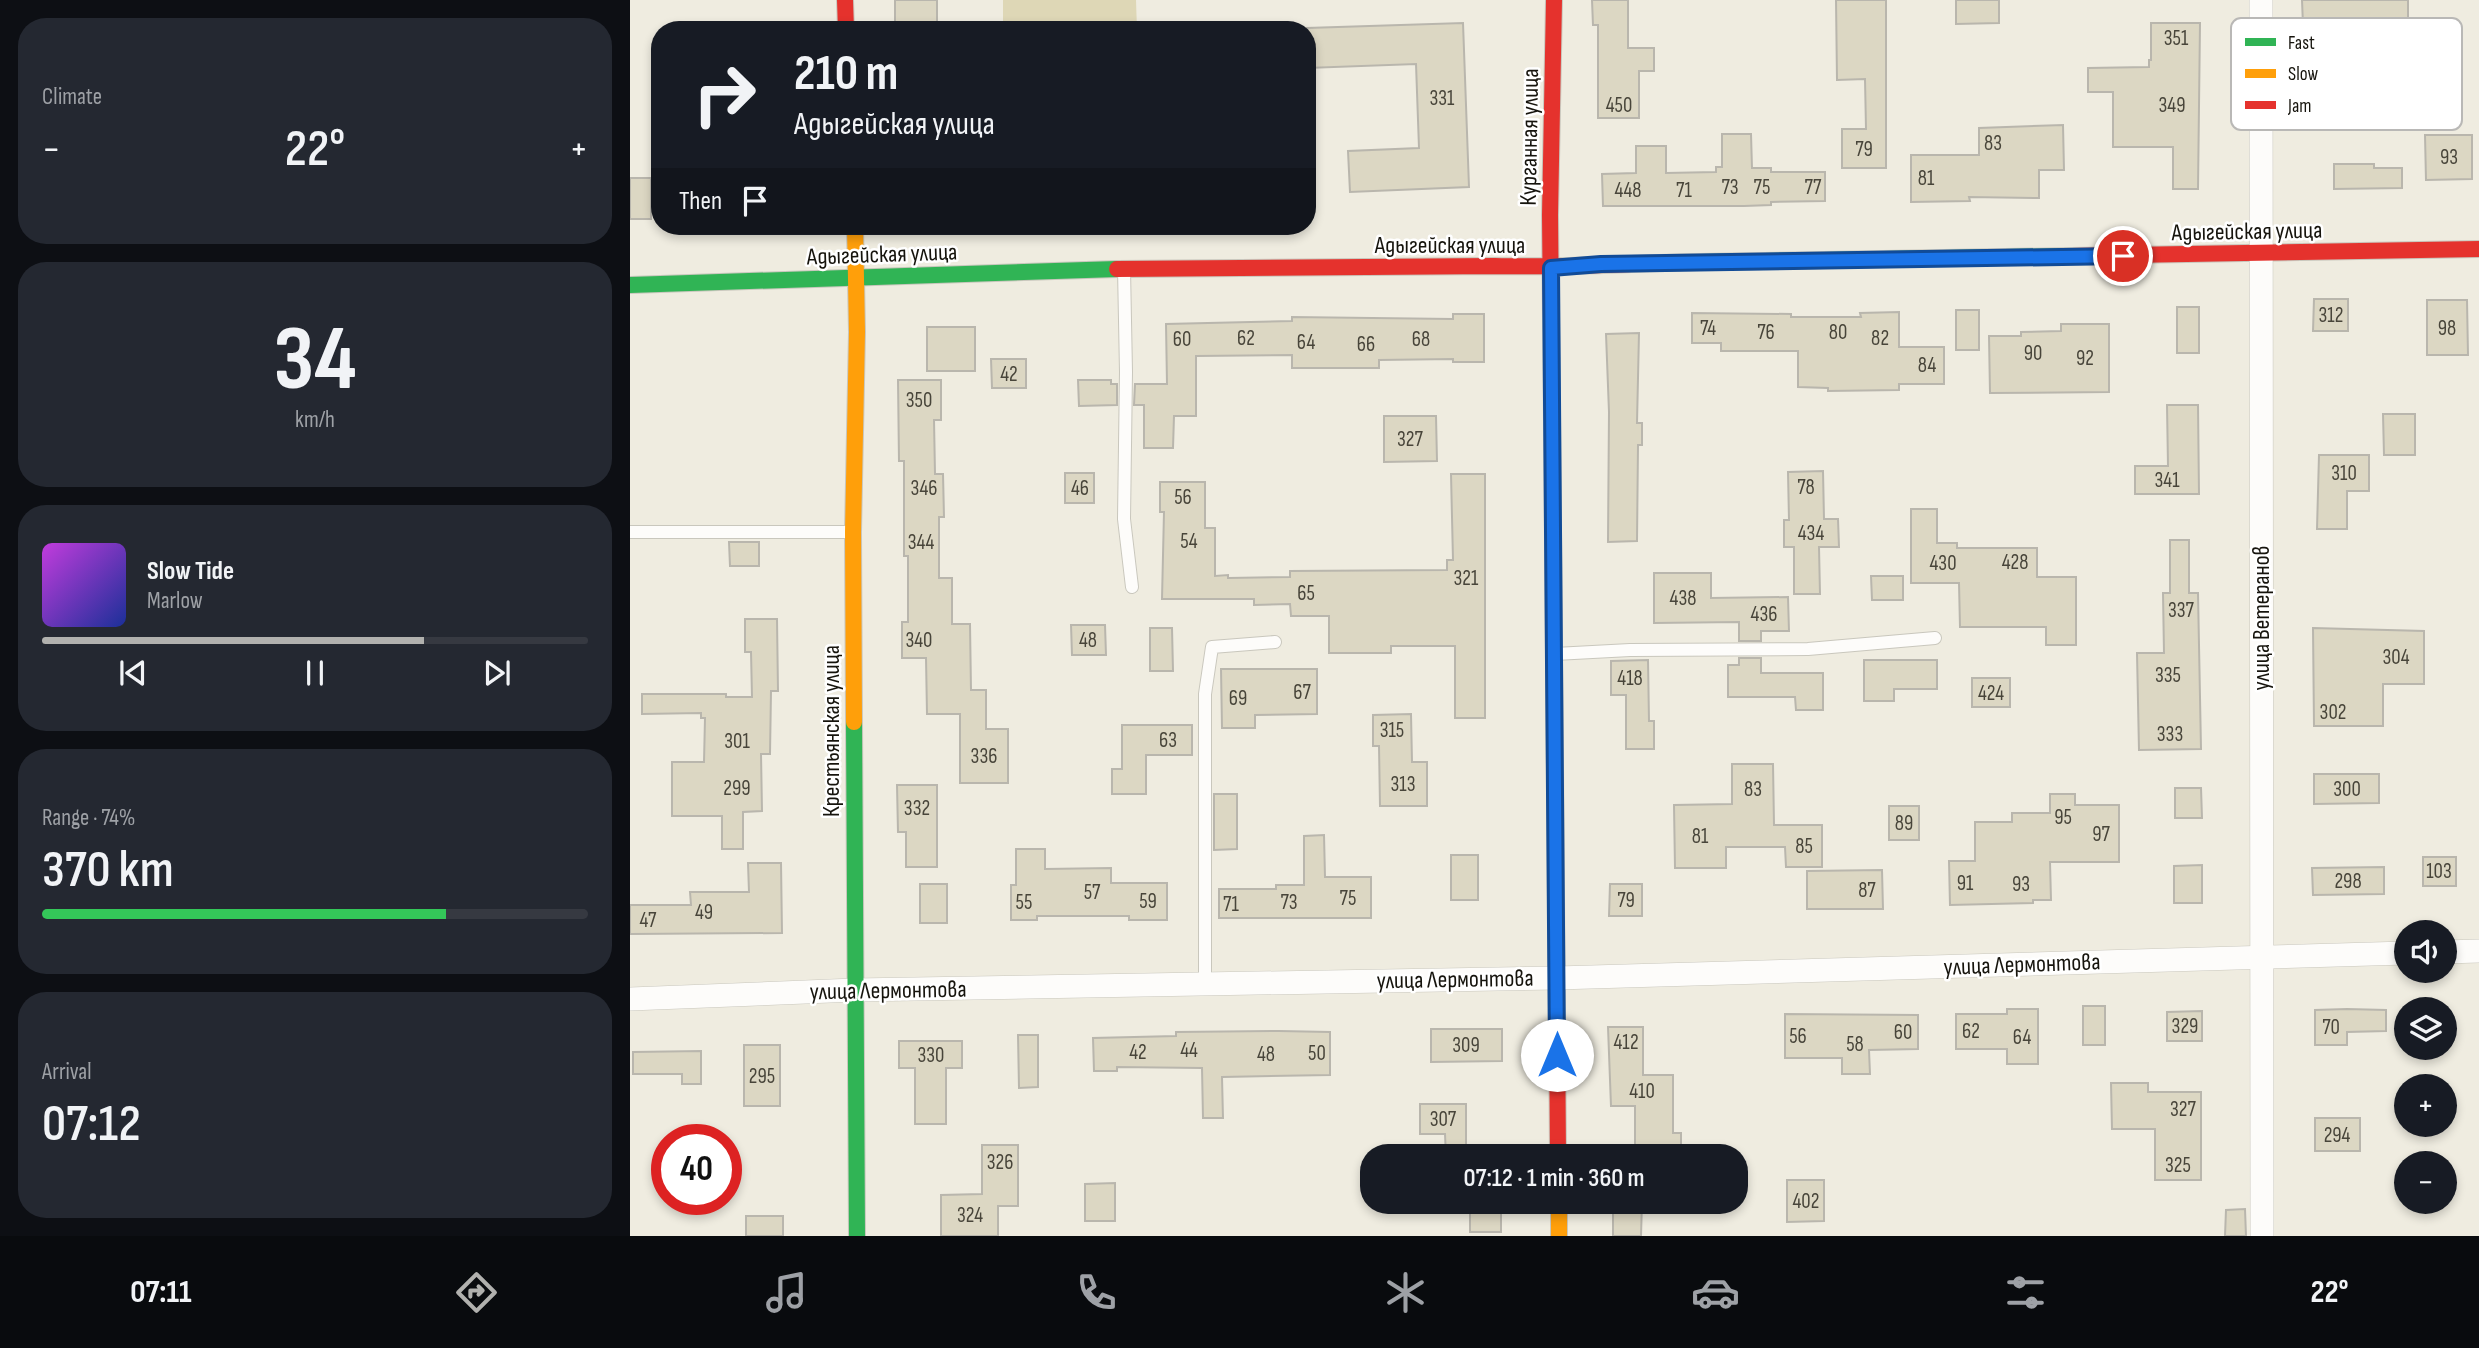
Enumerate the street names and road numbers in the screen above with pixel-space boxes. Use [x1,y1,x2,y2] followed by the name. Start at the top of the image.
[1514,68,1545,206] street label: Курганная улица
[2170,216,2323,247] street label: Адыгейская улица
[1374,231,1525,260] street label: Адыгейская улица
[805,237,958,272] street label: Адыгейская улица
[2247,545,2276,691] street label: улица Ветеранов
[817,645,846,817] street label: Крестьянская улица
[1943,947,2101,982] street label: улица Лермонтова
[1376,964,1534,995] street label: улица Лермонтова
[809,975,967,1006] street label: улица Лермонтова

